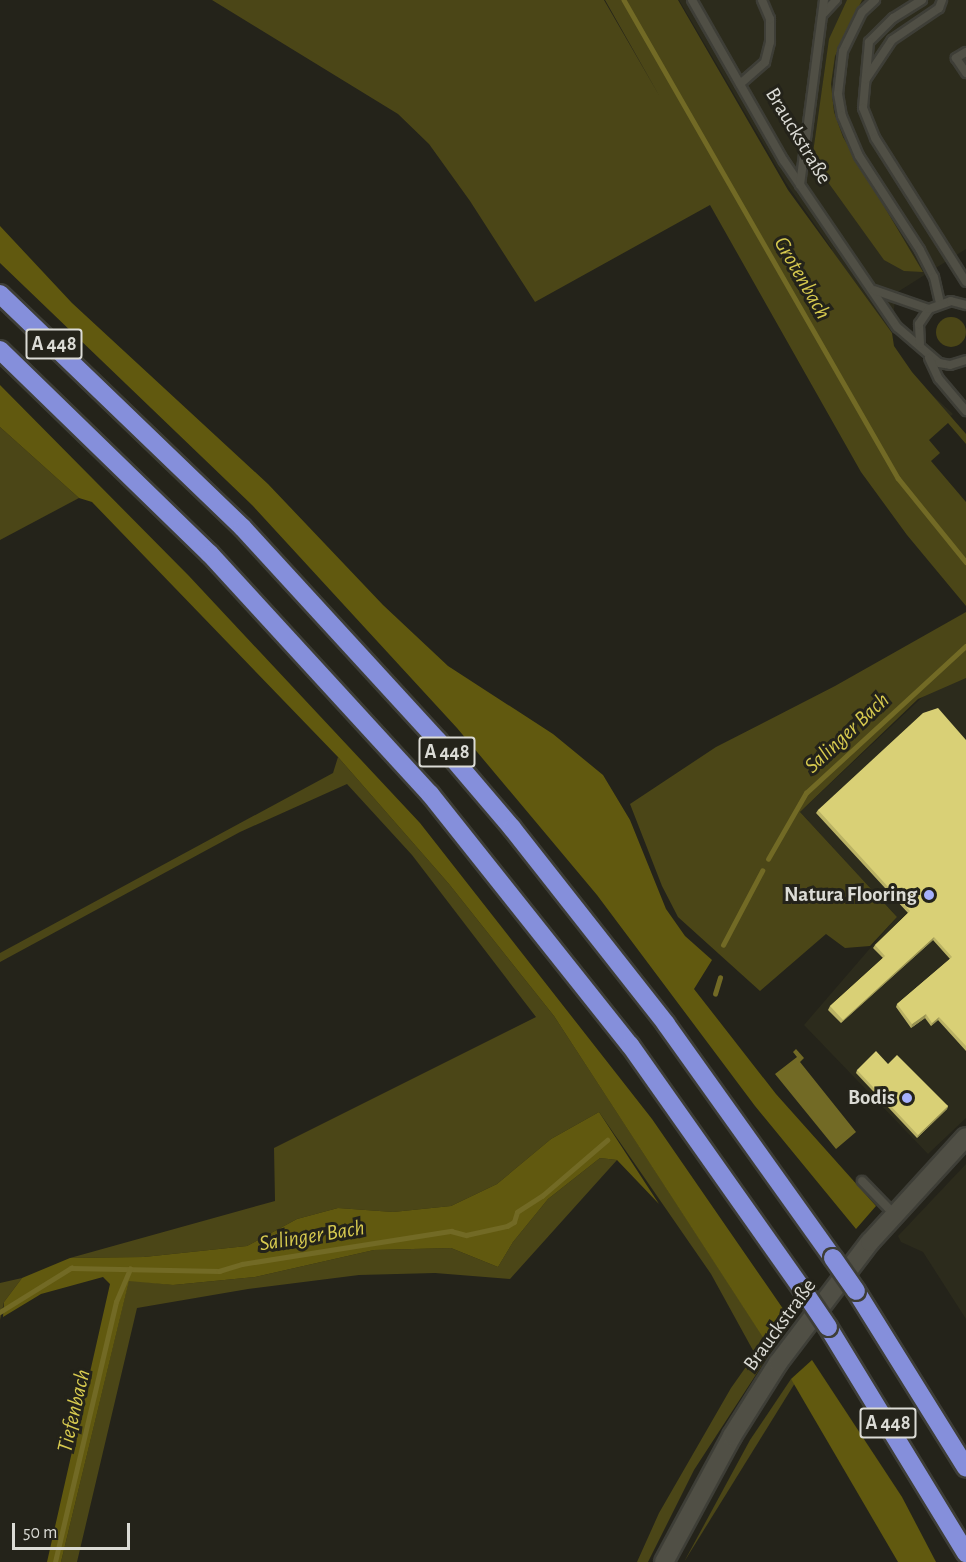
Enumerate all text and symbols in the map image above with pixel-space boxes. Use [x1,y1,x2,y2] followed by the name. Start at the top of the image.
[759,83,837,189] street label: Brauckstraße
[768,232,836,324] water label: Grotenbach
[26,327,82,361] road number: A 448
[799,687,895,779] water label: Salinger Bach
[418,735,476,769] road number: A 448
[784,882,917,908] place label: Natura Flooring
[922,888,936,902] marker: Natura Flooring
[848,1085,895,1111] place label: Bodis
[900,1091,914,1105] marker: Bodis
[257,1215,367,1257] water label: Salinger Bach
[738,1274,822,1376] street label: Brauckstraße
[52,1367,96,1455] water label: Tiefenbach
[860,1406,916,1440] road number: A 448
[15,1511,134,1549] scale bar
[23,1524,57,1542] text: 50 m

